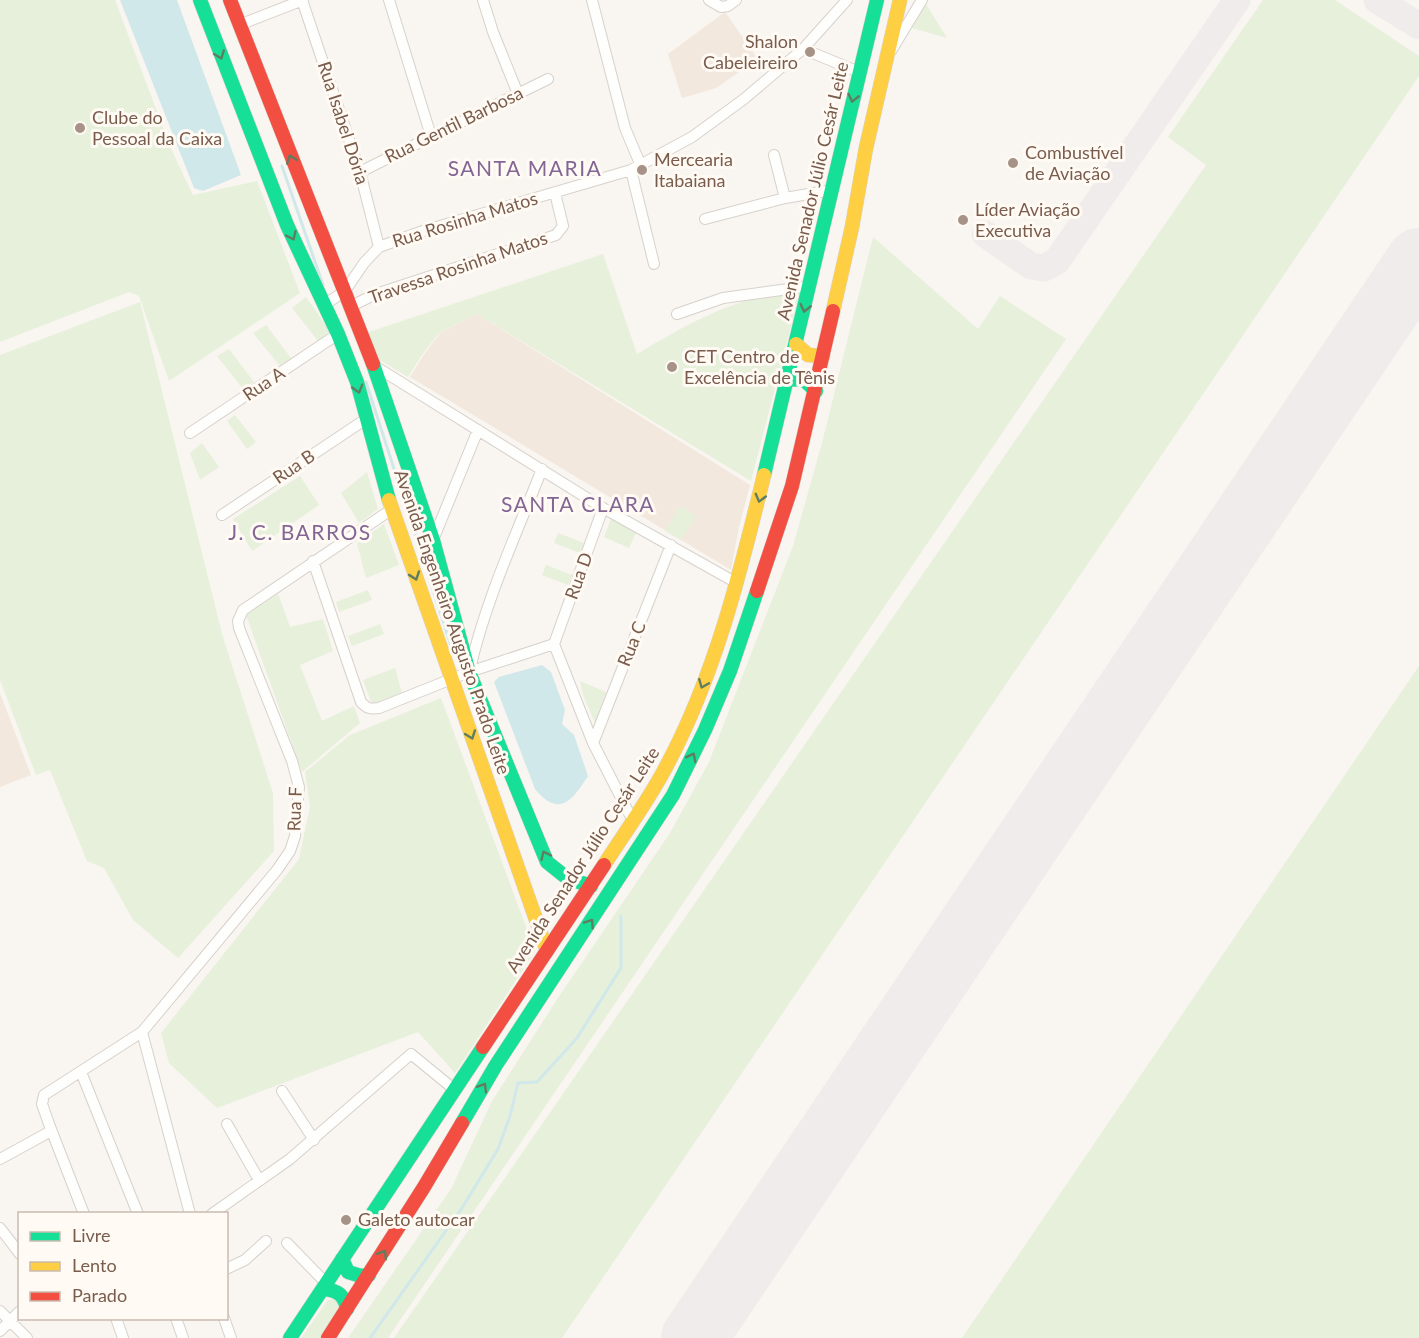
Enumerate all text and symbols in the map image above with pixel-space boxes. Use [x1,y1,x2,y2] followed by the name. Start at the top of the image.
[703,30,798,73] place label: Shalon Cabeleireiro
[803,45,817,59] marker: Shalon Cabeleireiro
[213,49,225,60] one-way arrow
[314,58,374,187] street label: Rua Isabel Dória
[772,59,853,322] street label: Avenida Senador Júlio Cesár Leite
[381,81,526,167] street label: Rua Gentil Barbosa
[847,92,860,102] one-way arrow
[92,106,222,149] place label: Clube do Pessoal da Caixa
[73,121,87,135] marker: Clube do Pessoal da Caixa
[1025,141,1124,184] place label: Combustível de Aviação
[654,148,733,191] place label: Mercearia Itabaiana
[286,154,299,164] one-way arrow
[448,155,602,180] district label: SANTA MARIA
[1006,156,1020,170] marker: Combustível de Aviação
[635,163,649,177] marker: Mercearia Itabaiana
[389,186,540,252] street label: Rua Rosinha Matos
[975,198,1080,241] place label: Líder Aviação Executiva
[956,213,970,227] marker: Líder Aviação Executiva
[365,226,550,308] street label: Travessa Rosinha Matos
[284,230,296,241] one-way arrow
[799,303,812,313] one-way arrow
[684,345,835,388] place label: CET Centro de Excelência de Tênis
[665,360,679,374] marker: CET Centro de Excelência de Tênis
[238,361,289,405] street label: Rua A
[351,383,363,394] one-way arrow
[268,444,319,488] street label: Rua B
[390,466,516,777] street label: Avenida Engenheiro Augusto Prado Leite
[501,491,655,516] district label: SANTA CLARA
[754,493,767,503] one-way arrow
[228,519,372,544] district label: J. C. BARROS
[559,549,597,602] street label: Rua D
[408,570,421,581] one-way arrow
[612,618,650,669] street label: Rua C
[698,678,710,689] one-way arrow
[463,729,476,739] one-way arrow
[501,742,663,976] street label: Avenida Senador Júlio Cesár Leite
[684,753,696,764] one-way arrow
[282,786,306,832] street label: Rua F
[541,851,553,862] one-way arrow
[583,919,594,930] one-way arrow
[476,1082,487,1093] one-way arrow
[358,1208,475,1230] place label: Galeto autocar
[18,1212,228,1320] legend
[339,1213,353,1227] marker: Galeto autocar
[72,1224,111,1246] text: Livre
[375,1250,387,1260] one-way arrow
[72,1254,117,1276] text: Lento
[72,1284,127,1306] text: Parado

